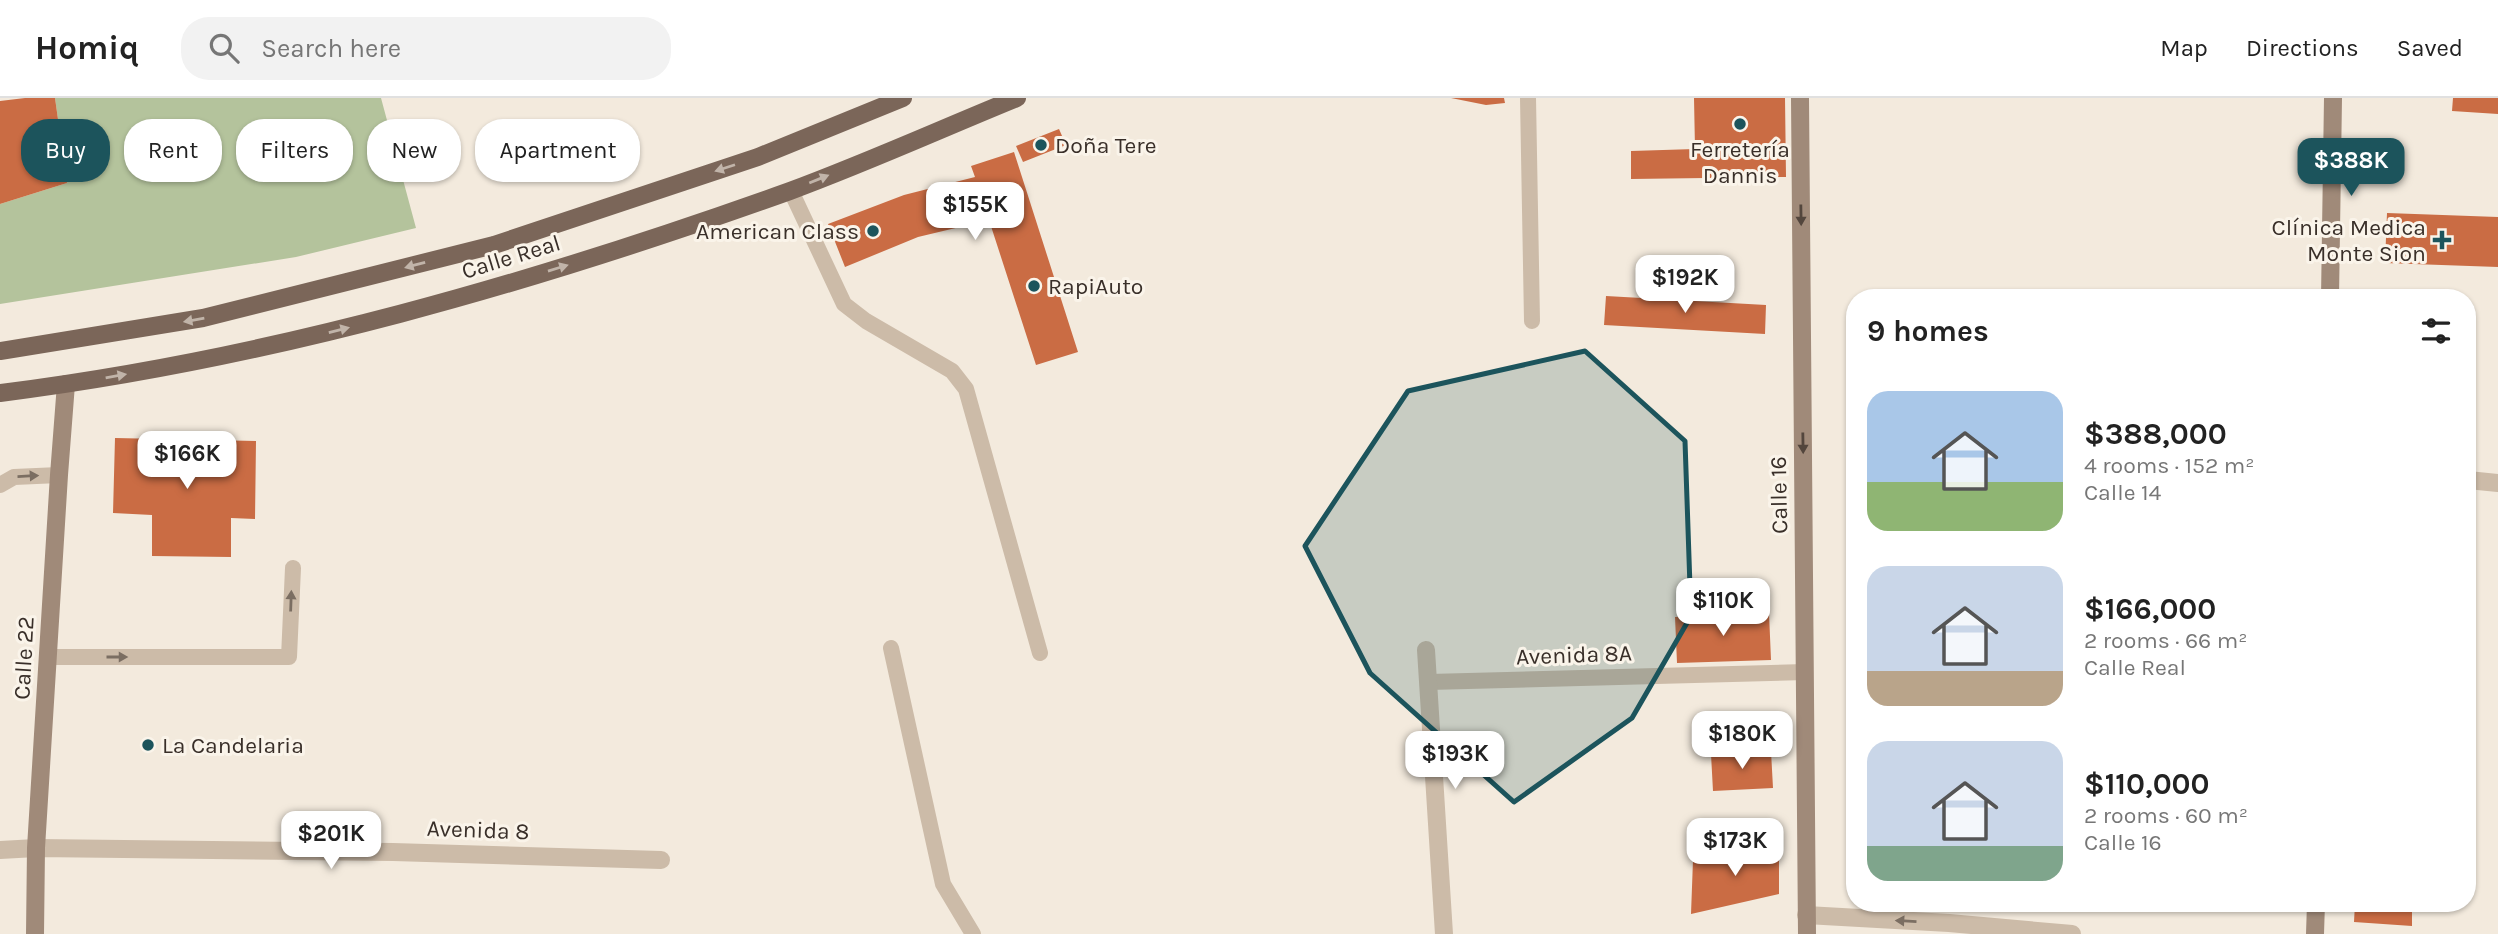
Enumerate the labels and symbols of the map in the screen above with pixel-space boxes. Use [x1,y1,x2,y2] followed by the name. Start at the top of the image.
[1732,116,1748,132] marker: Ferretería Dannis
[1055,132,1156,159] place label: Doña Tere
[1690,136,1790,189] place label: Ferretería Dannis
[1033,137,1049,153] marker: Doña Tere
[2302,139,2400,198] pin: $388K
[715,163,736,174] one-way arrow
[809,173,830,184] one-way arrow
[926,183,1024,242] pin: $155K
[1795,204,1807,226] one-way arrow
[2272,214,2426,267] place label: Clínica Medica Monte Sion
[696,218,859,245] place label: American Class
[865,223,881,239] marker: American Class
[458,229,564,285] street label: Calle Real
[2432,230,2452,250] marker: Clínica Medica Monte Sion
[1636,256,1734,315] pin: $192K
[404,260,426,271] one-way arrow
[547,263,568,273] one-way arrow
[1048,273,1143,300] place label: RapiAuto
[1026,278,1042,294] marker: RapiAuto
[183,315,205,326] one-way arrow
[328,324,350,335] one-way arrow
[105,370,127,381] one-way arrow
[138,432,236,491] pin: $166K
[1797,432,1809,454] one-way arrow
[1765,456,1793,534] street label: Calle 16
[17,470,39,481] one-way arrow
[1674,578,1772,638] pin: $110K
[286,590,297,612] one-way arrow
[8,616,40,700] street label: Calle 22
[1516,639,1632,671] street label: Avenida 8A
[106,651,128,663] one-way arrow
[1693,712,1791,771] pin: $180K
[162,732,304,759] place label: La Candelaria
[1406,732,1504,791] pin: $193K
[140,737,156,753] marker: La Candelaria
[282,812,380,871] pin: $201K
[426,815,530,845] street label: Avenida 8
[1686,818,1784,878] pin: $173K
[1895,915,1917,926] one-way arrow

